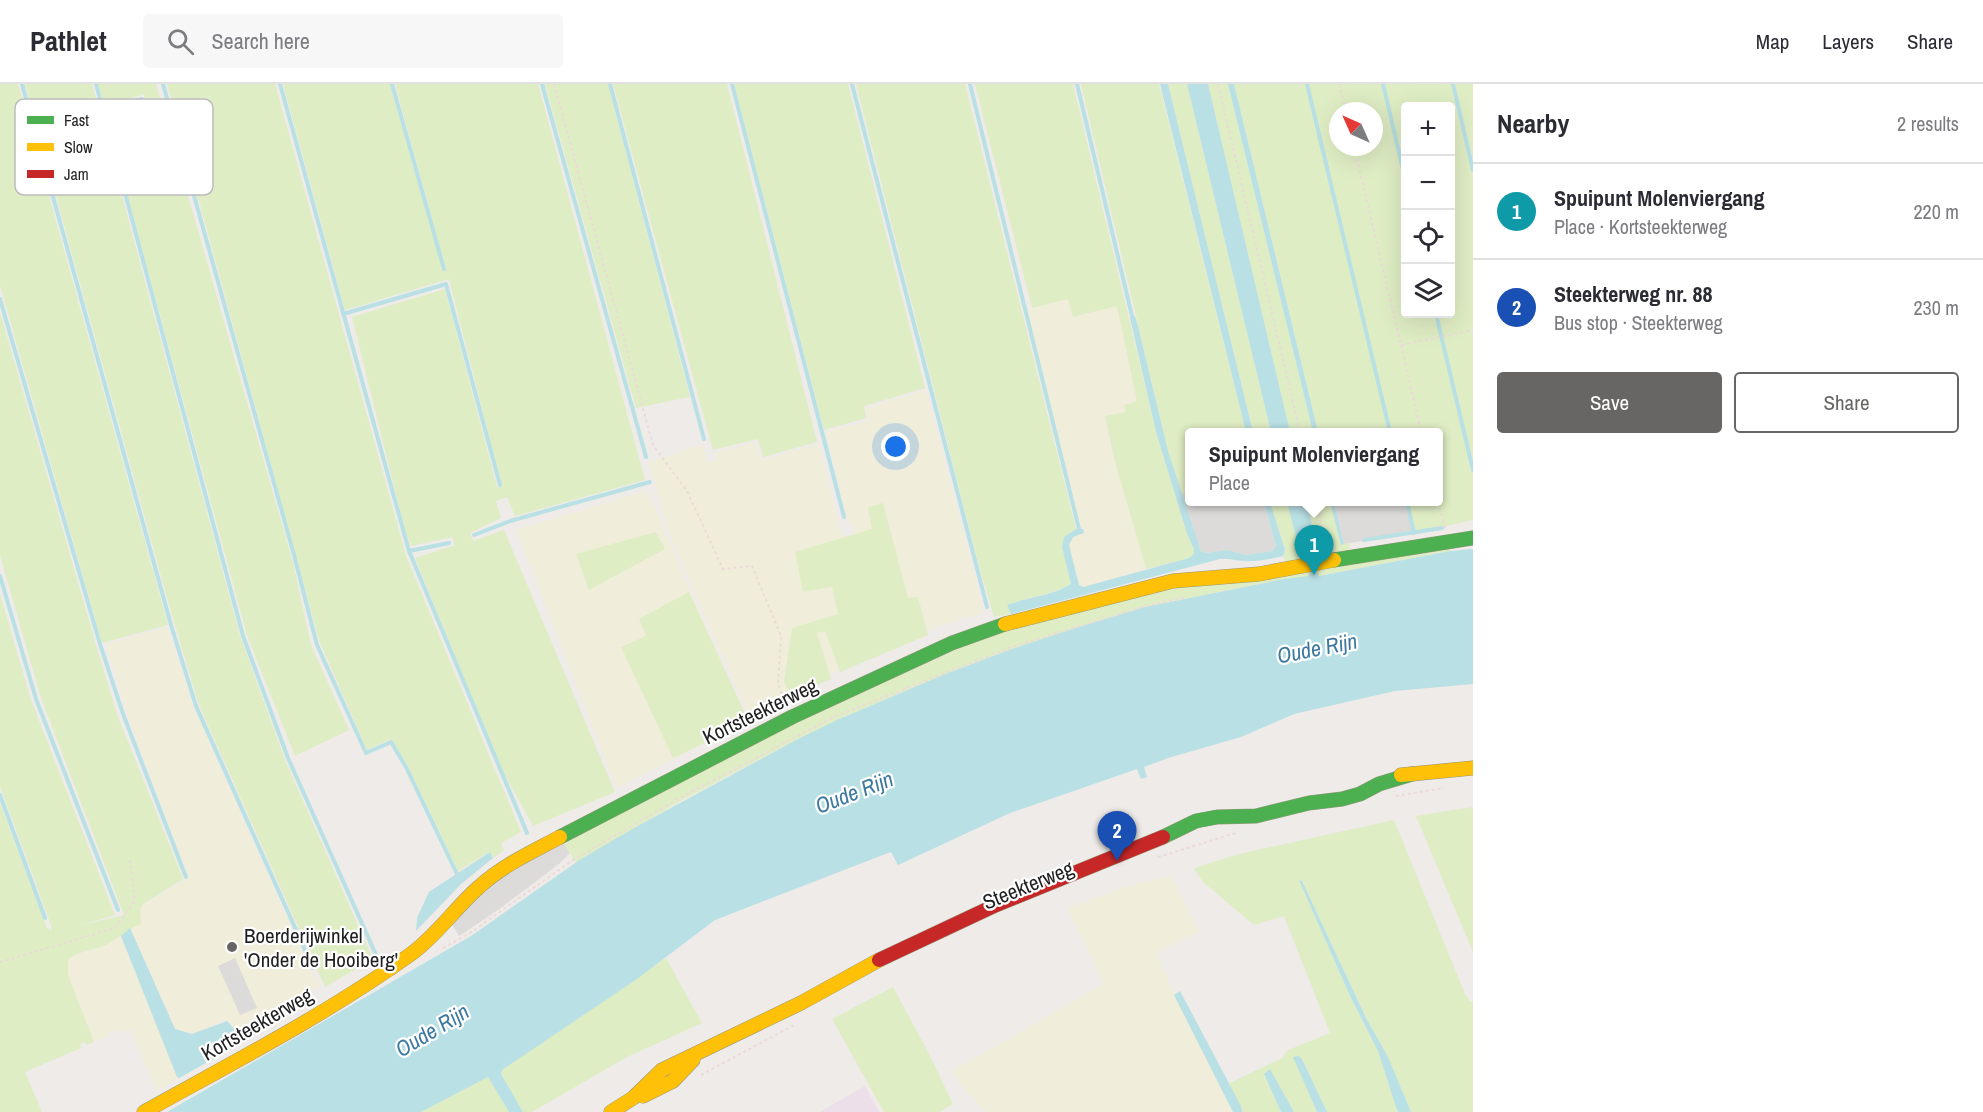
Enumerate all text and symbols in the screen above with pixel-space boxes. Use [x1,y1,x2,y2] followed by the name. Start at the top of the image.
[143,14,563,68] search box
[30,22,107,60] text: Pathlet
[164,25,197,58] icon: search
[212,26,310,56] text: Search here
[1756,27,1789,56] text: Map
[1822,27,1874,56] text: Layers
[1907,27,1953,56] text: Share
[15,99,213,195] legend
[1329,102,1383,156] north arrow
[1401,102,1455,318] map controls
[1401,102,1455,156] button: +
[1497,106,1569,141] text: Nearby
[64,109,89,131] text: Fast
[1897,110,1959,137] text: 2 results
[64,136,93,158] text: Slow
[1401,156,1455,210] button: −
[64,163,89,185] text: Jam
[1554,183,1765,213] text: Spuipunt Molenviergang
[1512,198,1521,225] text: 1
[1913,198,1959,225] text: 220 m
[1401,210,1455,264] button: locate
[1554,213,1727,240] text: Place · Kortsteekterweg
[1401,264,1455,318] button: layers
[1554,279,1712,309] text: Steekterweg nr. 88
[1512,294,1521,321] text: 2
[1913,294,1959,321] text: 230 m
[1554,309,1723,336] text: Bus stop · Steekterweg
[1497,372,1722,433] button: Save
[1734,372,1959,433] button: Share
[1185,428,1443,506] popup
[881,432,910,461] your location
[1209,439,1419,469] text: Spuipunt Molenviergang
[1209,469,1250,496] text: Place
[1294,526,1334,575] pin: 1
[1274,626,1360,670] water label: Oude Rijn
[698,671,823,751] street label: Kortsteekterweg
[811,763,897,821] water label: Oude Rijn
[1098,812,1136,861] pin: 2
[978,853,1078,916] street label: Steekterweg
[244,921,398,974] place label: Boerderijwinkel 'Onder de Hooiberg'
[225,940,239,954] marker: Boerderijwinkel 'Onder de Hooiberg'
[196,980,318,1068] street label: Kortsteekterweg
[389,996,475,1064] water label: Oude Rijn

